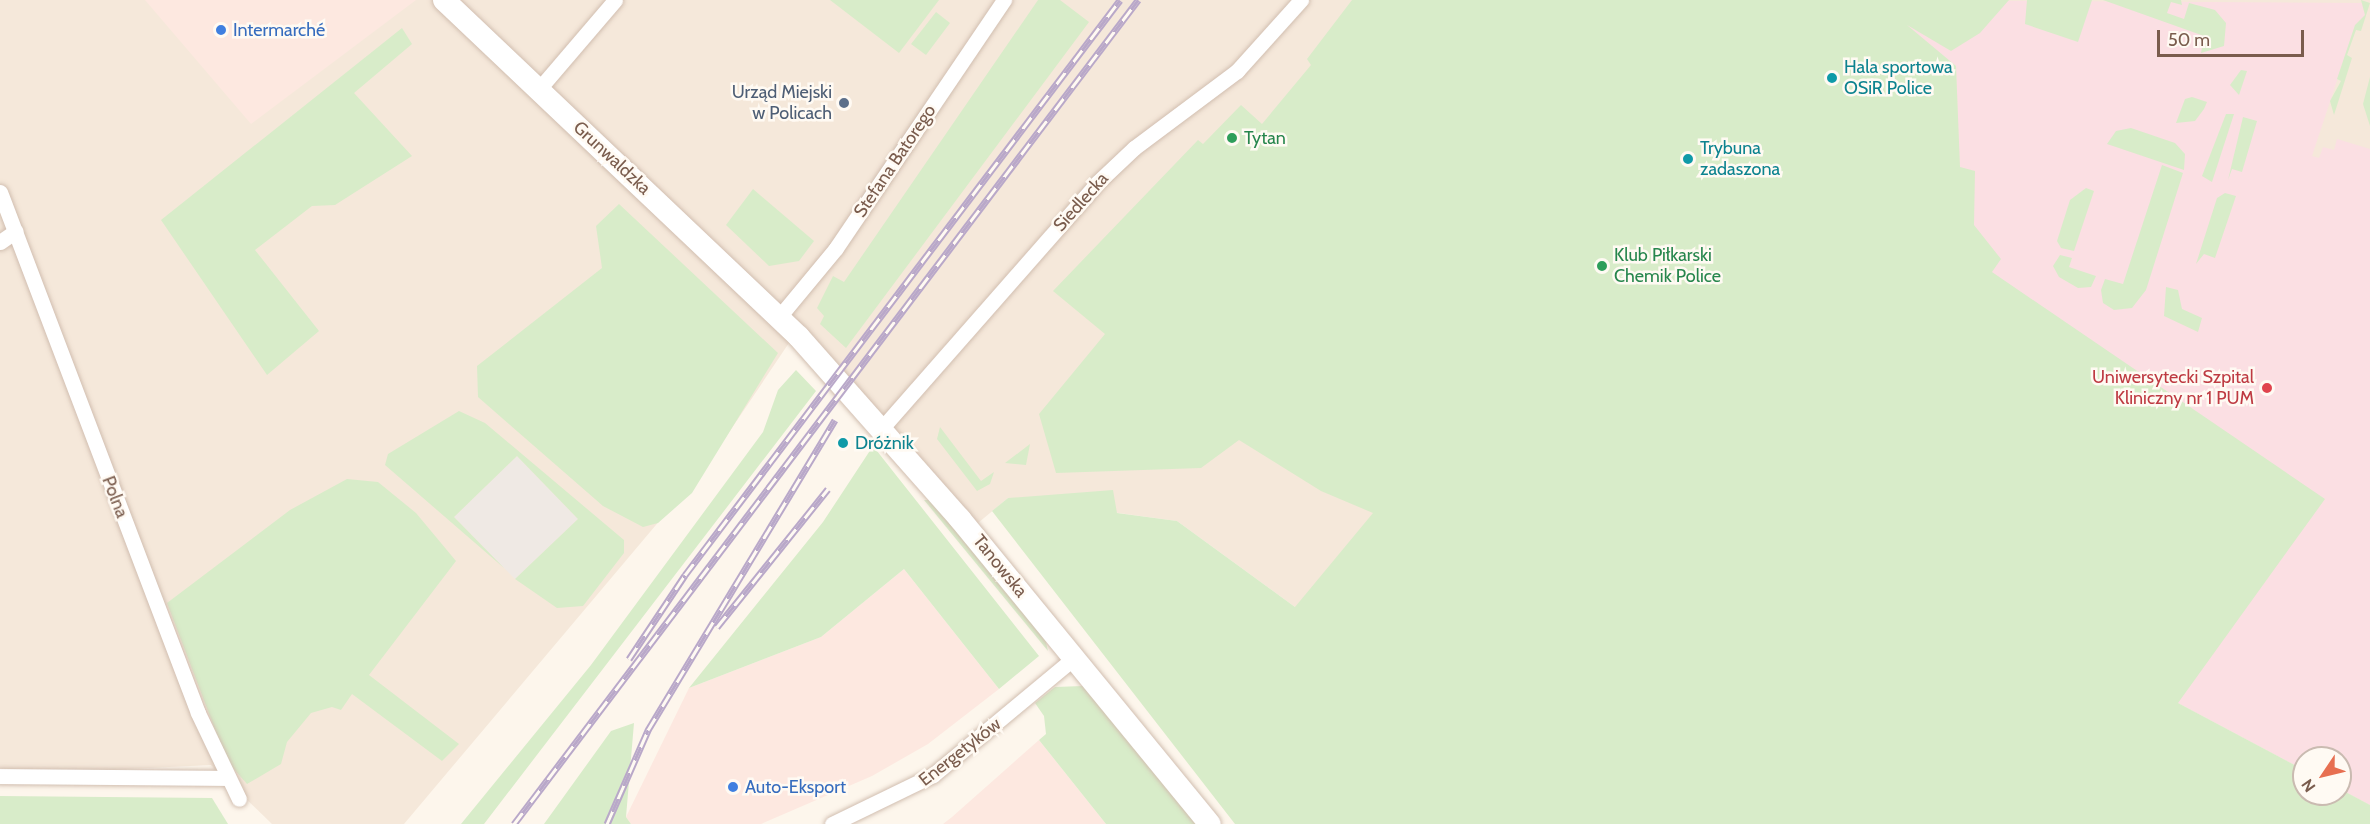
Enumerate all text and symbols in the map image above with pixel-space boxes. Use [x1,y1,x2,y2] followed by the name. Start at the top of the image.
[2160,18,2307,56] scale bar
[233,19,325,41] place label: Intermarché
[214,23,228,37] marker: Intermarché
[2168,29,2210,51] text: 50 m
[1844,57,1953,100] place label: Hala sportowa OSiR Police
[1825,71,1839,85] marker: Hala sportowa OSiR Police
[732,82,832,124] place label: Urząd Miejski w Policach
[837,96,851,110] marker: Urząd Miejski w Policach
[849,101,941,221] street label: Stefana Batorego
[569,117,655,199] street label: Grunwaldzka
[1244,127,1286,149] place label: Tytan
[1225,131,1239,145] marker: Tytan
[1700,138,1780,180] place label: Trybuna zadaszona
[1681,152,1695,166] marker: Trybuna zadaszona
[1049,168,1113,236] street label: Siedlecka
[1614,245,1721,288] place label: Klub Piłkarski Chemik Police
[1595,259,1609,273] marker: Klub Piłkarski Chemik Police
[2092,367,2254,410] place label: Uniwersytecki Szpital Kliniczny nr 1 PUM
[2258,379,2276,397] marker: Uniwersytecki Szpital Kliniczny nr 1 PUM
[855,432,914,454] place label: Dróżnik
[836,436,850,450] marker: Dróżnik
[97,473,133,521] street label: Polna
[968,530,1032,602] street label: Tanowska
[915,713,1005,791] street label: Energetyków
[2292,746,2352,806] north arrow
[2297,775,2320,796] text: N
[745,776,846,798] place label: Auto-Eksport
[726,780,740,794] marker: Auto-Eksport

